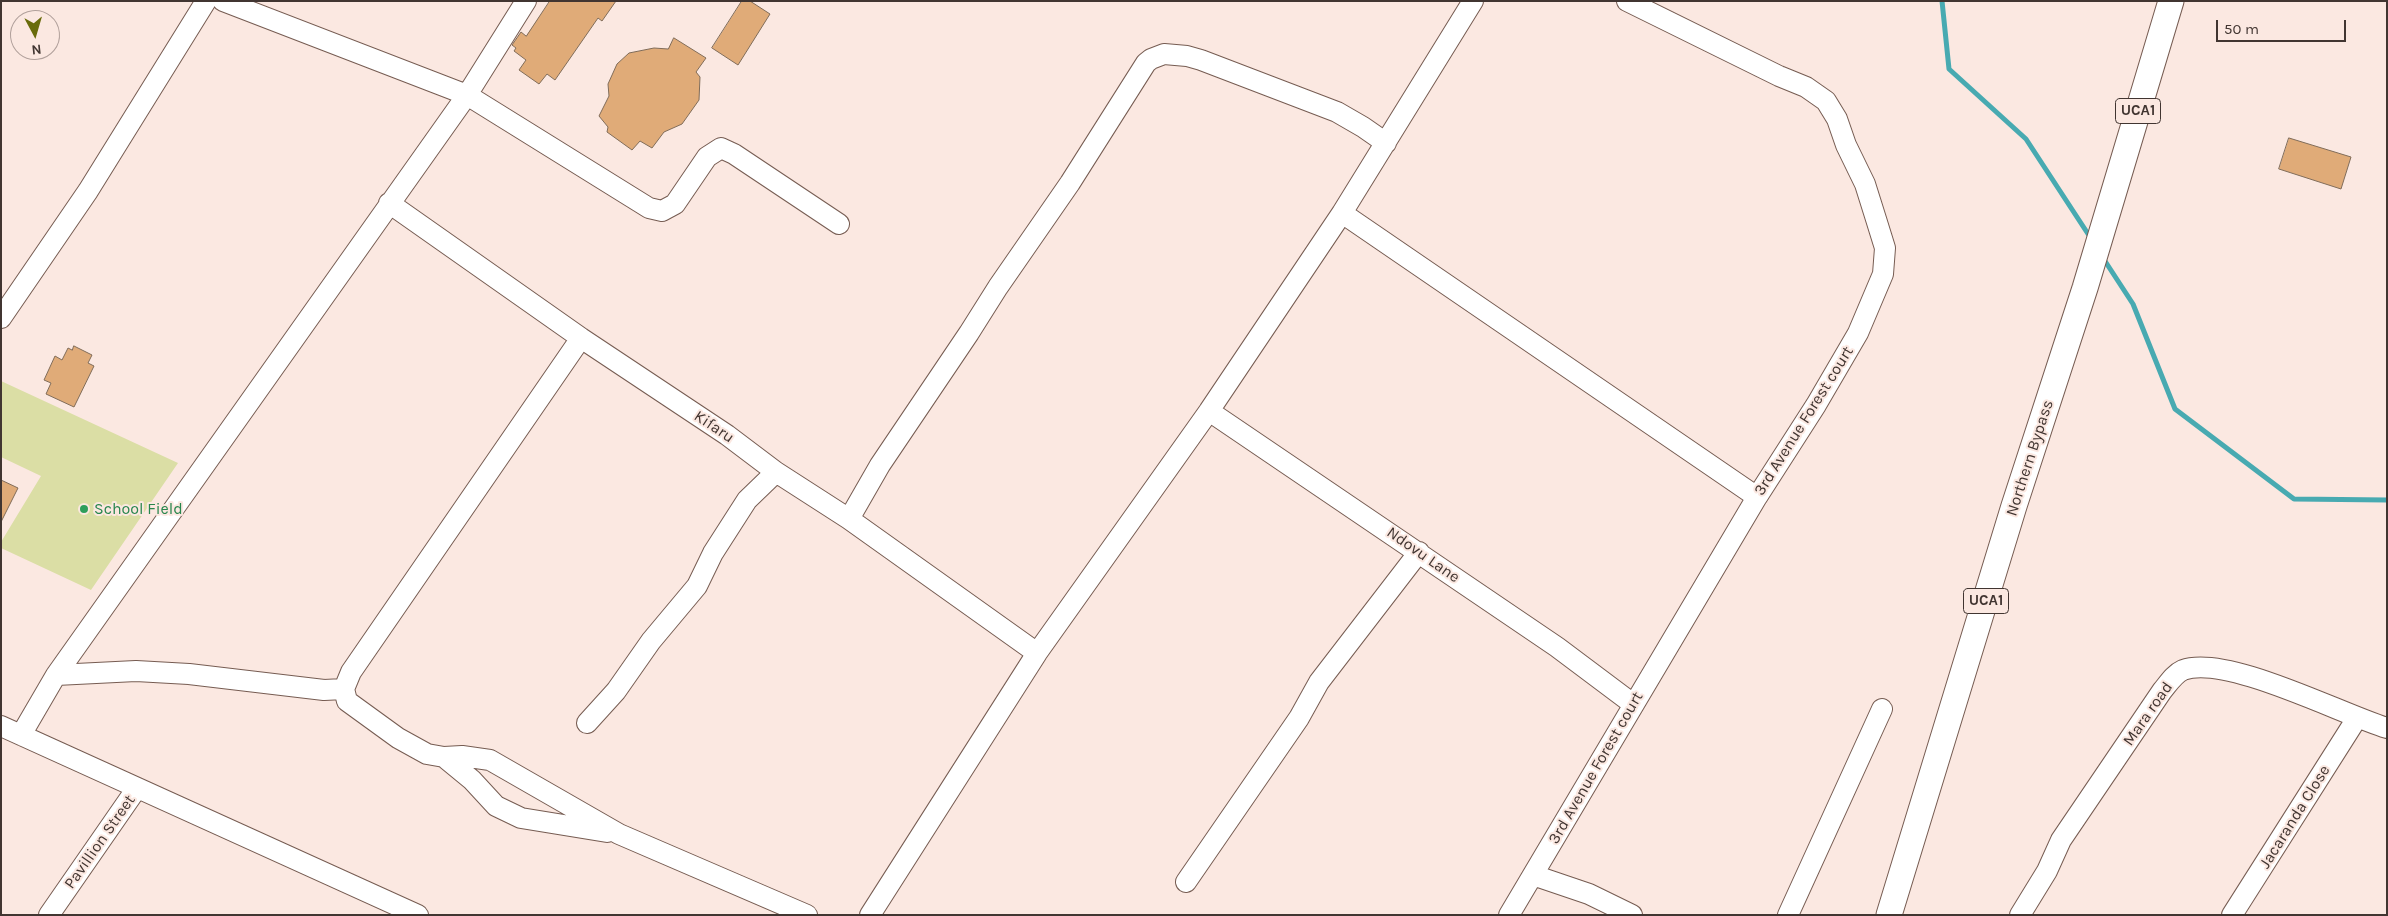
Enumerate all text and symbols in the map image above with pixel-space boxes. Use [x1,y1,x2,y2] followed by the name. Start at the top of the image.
[10,10,60,60] north arrow
[2218,10,2348,42] scale bar
[2224,20,2259,38] text: 50 m
[31,40,42,58] text: N
[2116,98,2160,124] road number: UCA1
[1750,343,1858,499] street label: 3rd Avenue Forest court
[2002,398,2058,518] street label: Northern Bypass
[690,407,738,447] street label: Kifaru
[94,499,183,519] place label: School Field
[78,503,90,515] marker: School Field
[1383,523,1463,587] street label: Ndovu Lane
[1964,588,2008,614] road number: UCA1
[2119,678,2177,750] street label: Mara road
[1545,689,1647,847] street label: 3rd Avenue Forest court
[2256,762,2334,872] street label: Jacaranda Close
[60,791,140,893] street label: Pavillion Street

